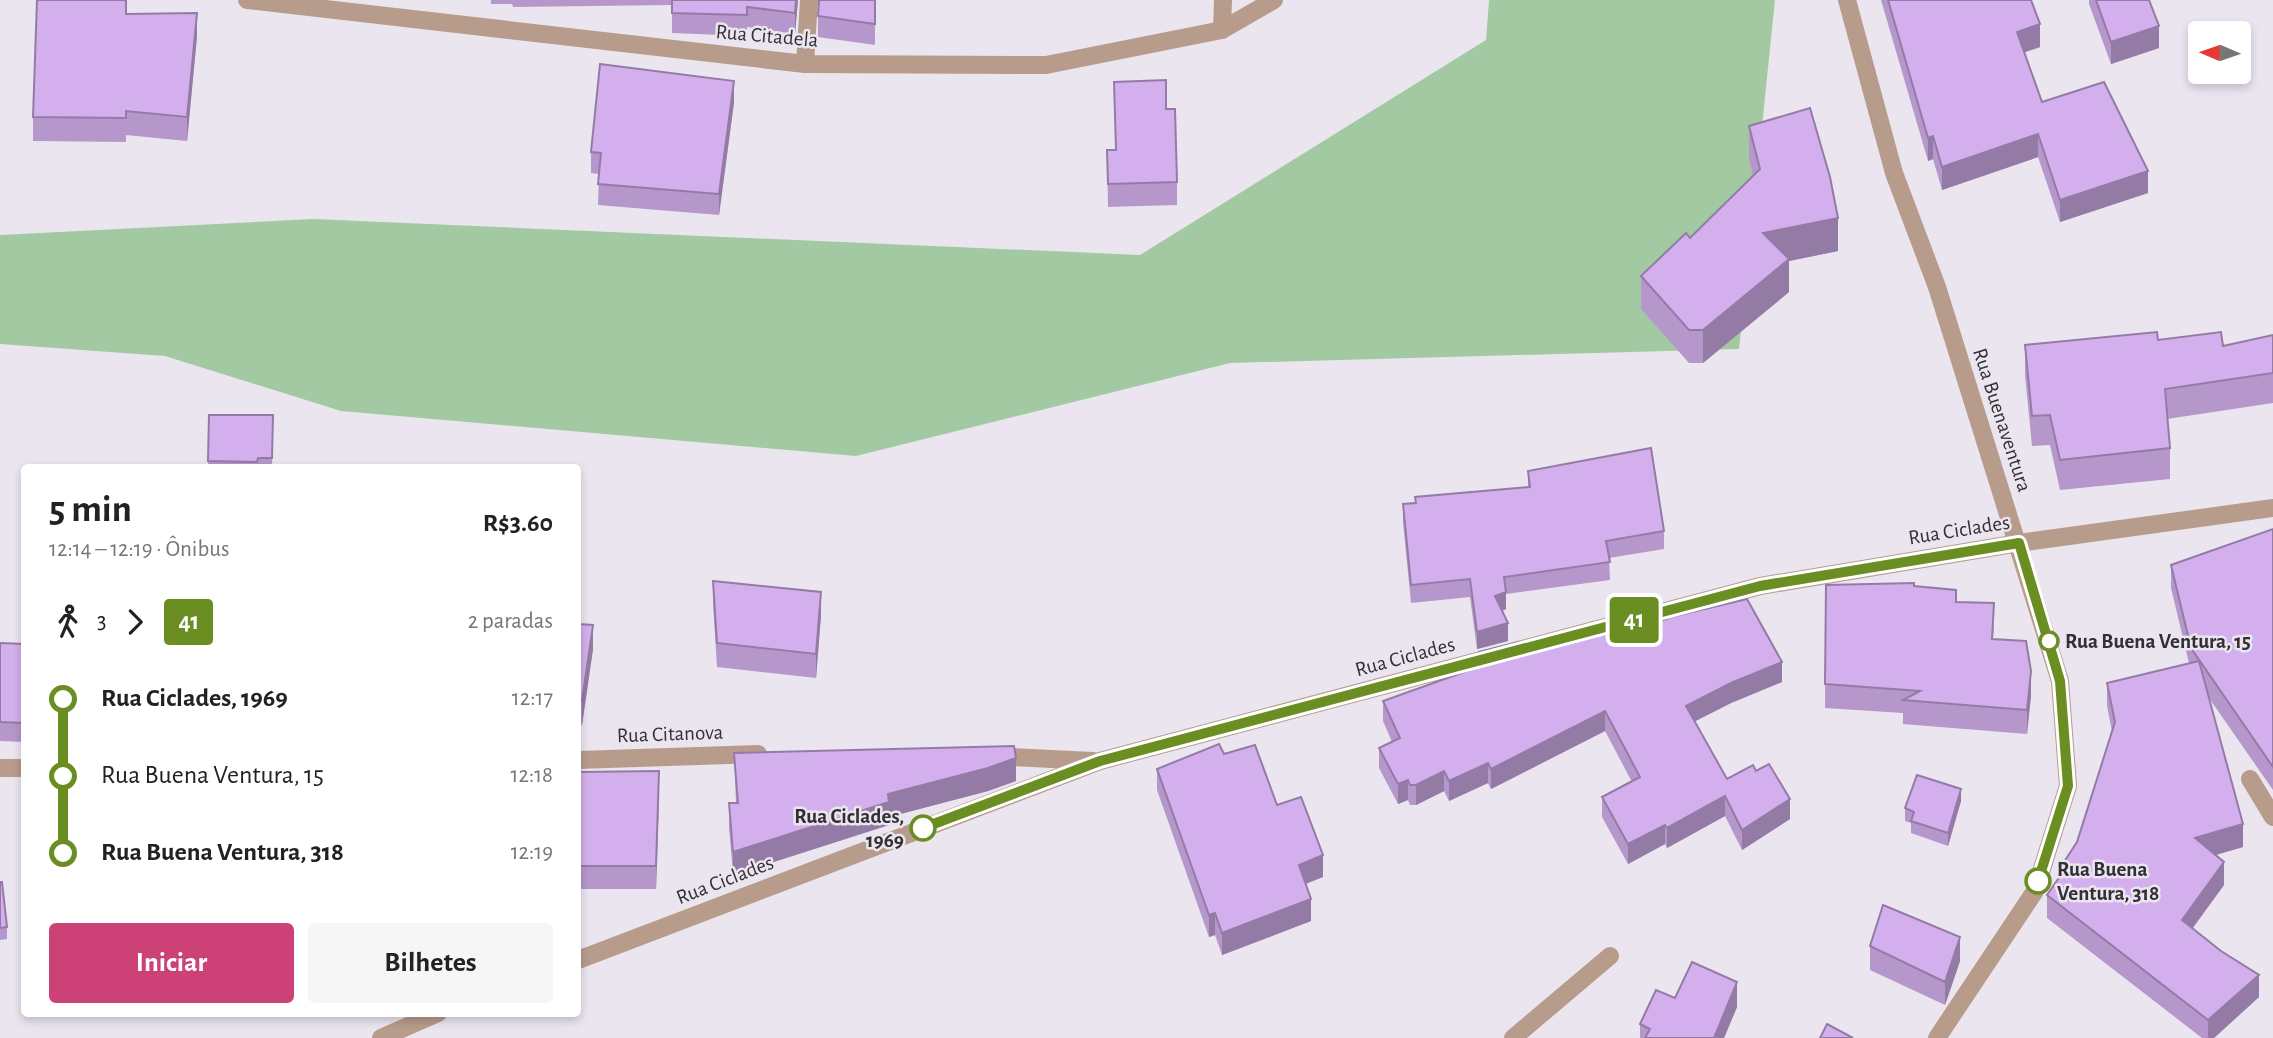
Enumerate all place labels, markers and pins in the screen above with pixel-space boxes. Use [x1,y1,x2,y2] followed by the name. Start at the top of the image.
[2039,631,2059,651] marker: Rua Buena Ventura, 15
[2065,631,2251,652] place label: Rua Buena Ventura, 15
[794,806,904,851] place label: Rua Ciclades, 1969
[910,815,936,841] marker: Rua Ciclades, 1969
[2057,859,2159,904] place label: Rua Buena Ventura, 318
[2025,868,2051,894] marker: Rua Buena Ventura, 318

